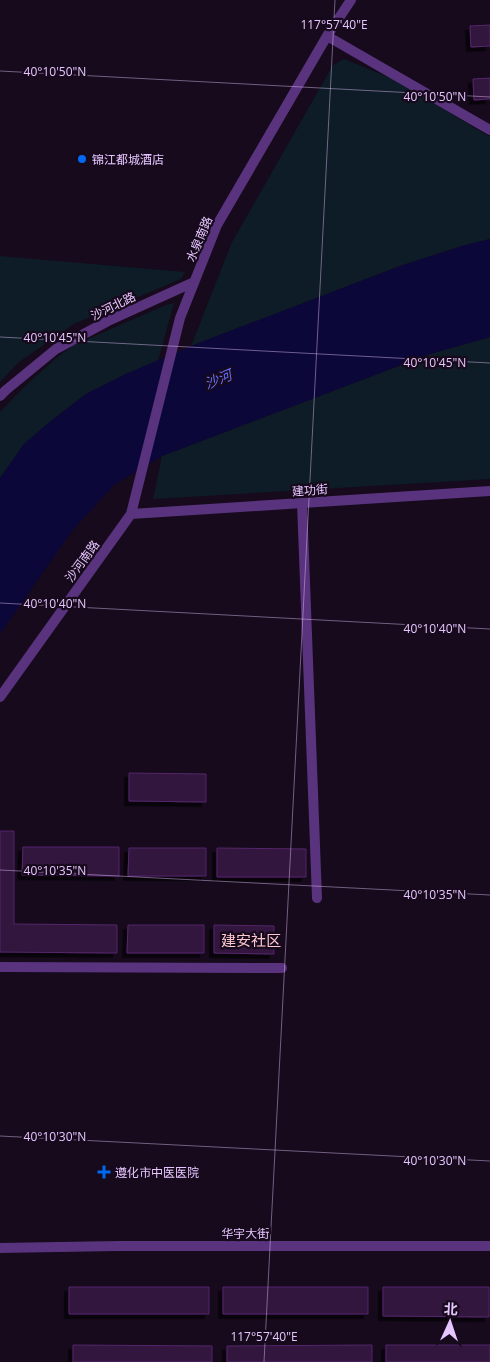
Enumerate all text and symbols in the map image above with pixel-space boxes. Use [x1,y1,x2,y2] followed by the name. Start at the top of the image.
[300,16,368,33] text: 117°57'40"E
[24,63,86,80] text: 40°10'50"N
[404,88,466,105] text: 40°10'50"N
[92,151,164,168] place label: 锦江都城酒店
[76,153,88,165] marker: 锦江都城酒店
[182,214,216,264] street label: 水泉南路
[88,288,138,324] street label: 沙河北路
[24,329,86,346] text: 40°10'45"N
[404,354,466,371] text: 40°10'45"N
[201,364,237,393] water label: 沙河
[291,480,329,500] street label: 建功街
[61,537,103,585] street label: 沙河南路
[24,595,86,612] text: 40°10'40"N
[404,620,466,637] text: 40°10'40"N
[24,862,86,879] text: 40°10'35"N
[404,886,466,903] text: 40°10'35"N
[221,930,281,950] district label: 建安社区
[24,1128,86,1145] text: 40°10'30"N
[404,1152,466,1169] text: 40°10'30"N
[115,1164,199,1181] place label: 遵化市中医医院
[97,1165,111,1179] marker: 遵化市中医医院
[221,1225,269,1242] street label: 华宇大街
[425,1297,475,1347] north arrow
[443,1299,458,1318] text: 北
[230,1328,298,1345] text: 117°57'40"E

